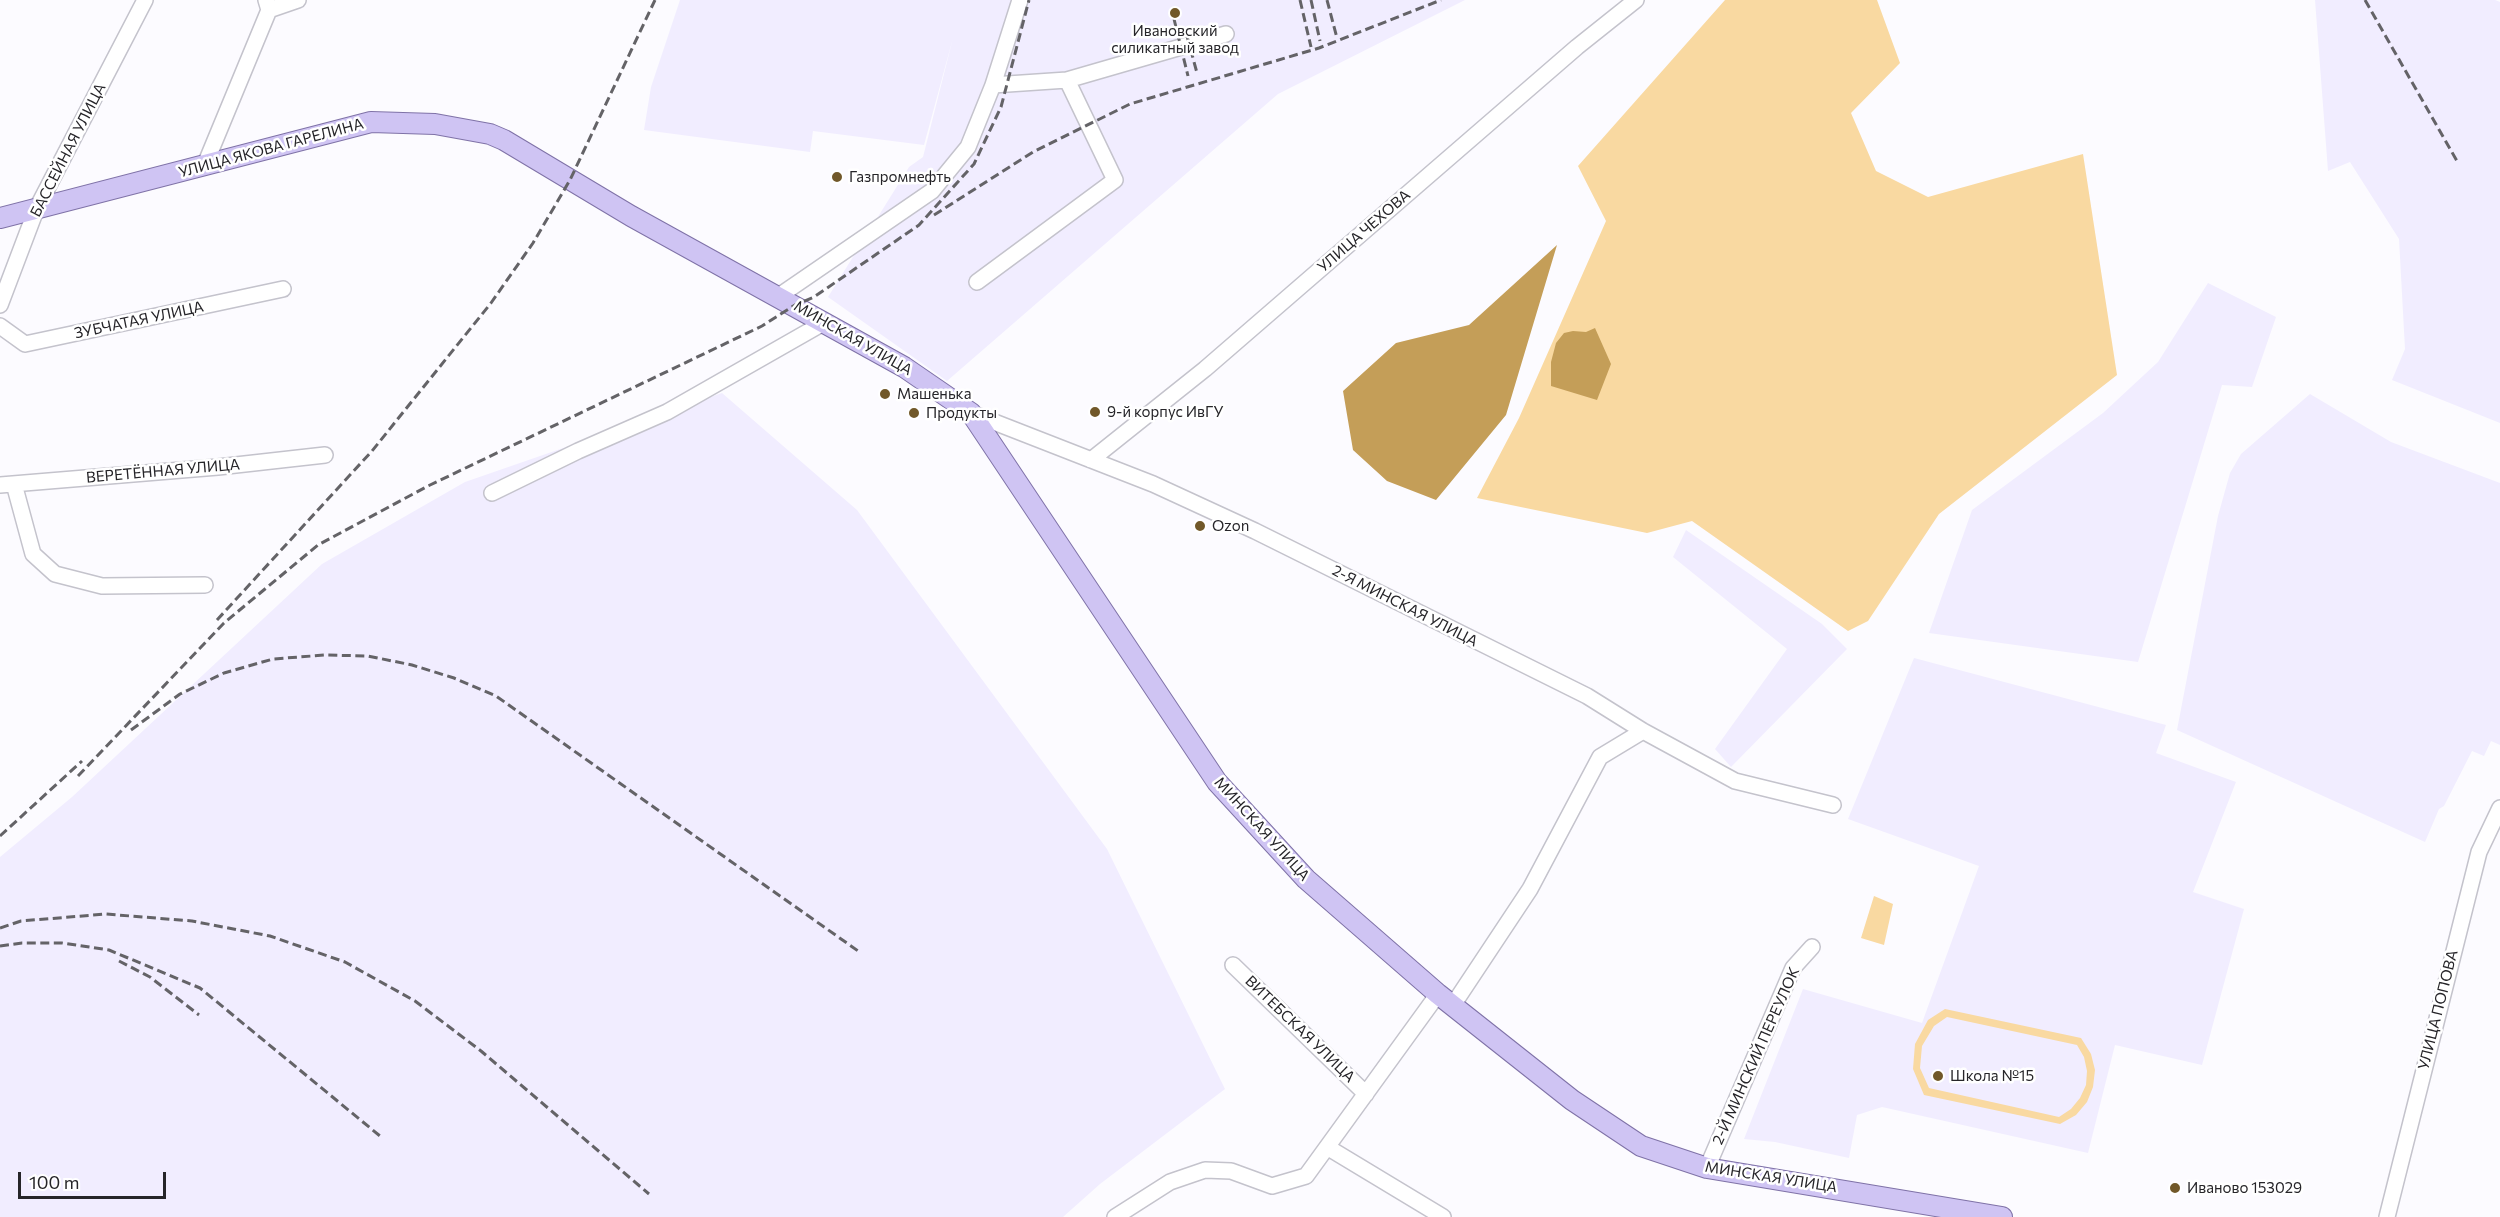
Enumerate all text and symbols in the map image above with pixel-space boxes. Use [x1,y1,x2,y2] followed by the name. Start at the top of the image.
[1168,6,1182,20] marker: Ивановский силикатный завод
[1111,22,1239,57] place label: Ивановский силикатный завод
[26,80,110,220] street label: БАССЕЙНАЯ УЛИЦА
[177,115,365,181] street label: УЛИЦА ЯКОВА ГАРЕЛИНА
[849,168,951,186] place label: Газпромнефть
[830,170,844,184] marker: Газпромнефть
[1314,186,1414,276] street label: УЛИЦА ЧЕХОВА
[791,297,915,379] street label: МИНСКАЯ УЛИЦА
[73,298,205,342] street label: ЗУБЧАТАЯ УЛИЦА
[897,385,971,403] place label: Машенька
[878,387,892,401] marker: Машенька
[1107,403,1224,421] place label: 9-й корпус ИвГУ
[926,404,997,422] place label: Продукты
[1088,405,1102,419] marker: 9-й корпус ИвГУ
[907,406,921,420] marker: Продукты
[85,455,241,487] street label: ВЕРЕТЁННАЯ УЛИЦА
[1212,517,1249,535] place label: Ozon
[1193,519,1207,533] marker: Ozon
[1329,561,1481,651] street label: 2-Я МИНСКАЯ УЛИЦА
[1211,773,1313,885] street label: МИНСКАЯ УЛИЦА
[2414,948,2462,1072] street label: УЛИЦА ПОПОВА
[1709,964,1803,1148] street label: 2-Й МИНСКИЙ ПЕРЕУЛОК
[1241,972,1359,1086] street label: ВИТЕБСКАЯ УЛИЦА
[1950,1067,2034,1085] place label: Школа №15
[1931,1069,1945,1083] marker: Школа №15
[1704,1158,1838,1196] street label: МИНСКАЯ УЛИЦА
[21,1160,170,1198] scale bar
[29,1171,79,1193] text: 100 m
[2187,1179,2302,1197] place label: Иваново 153029
[2168,1181,2182,1195] marker: Иваново 153029

